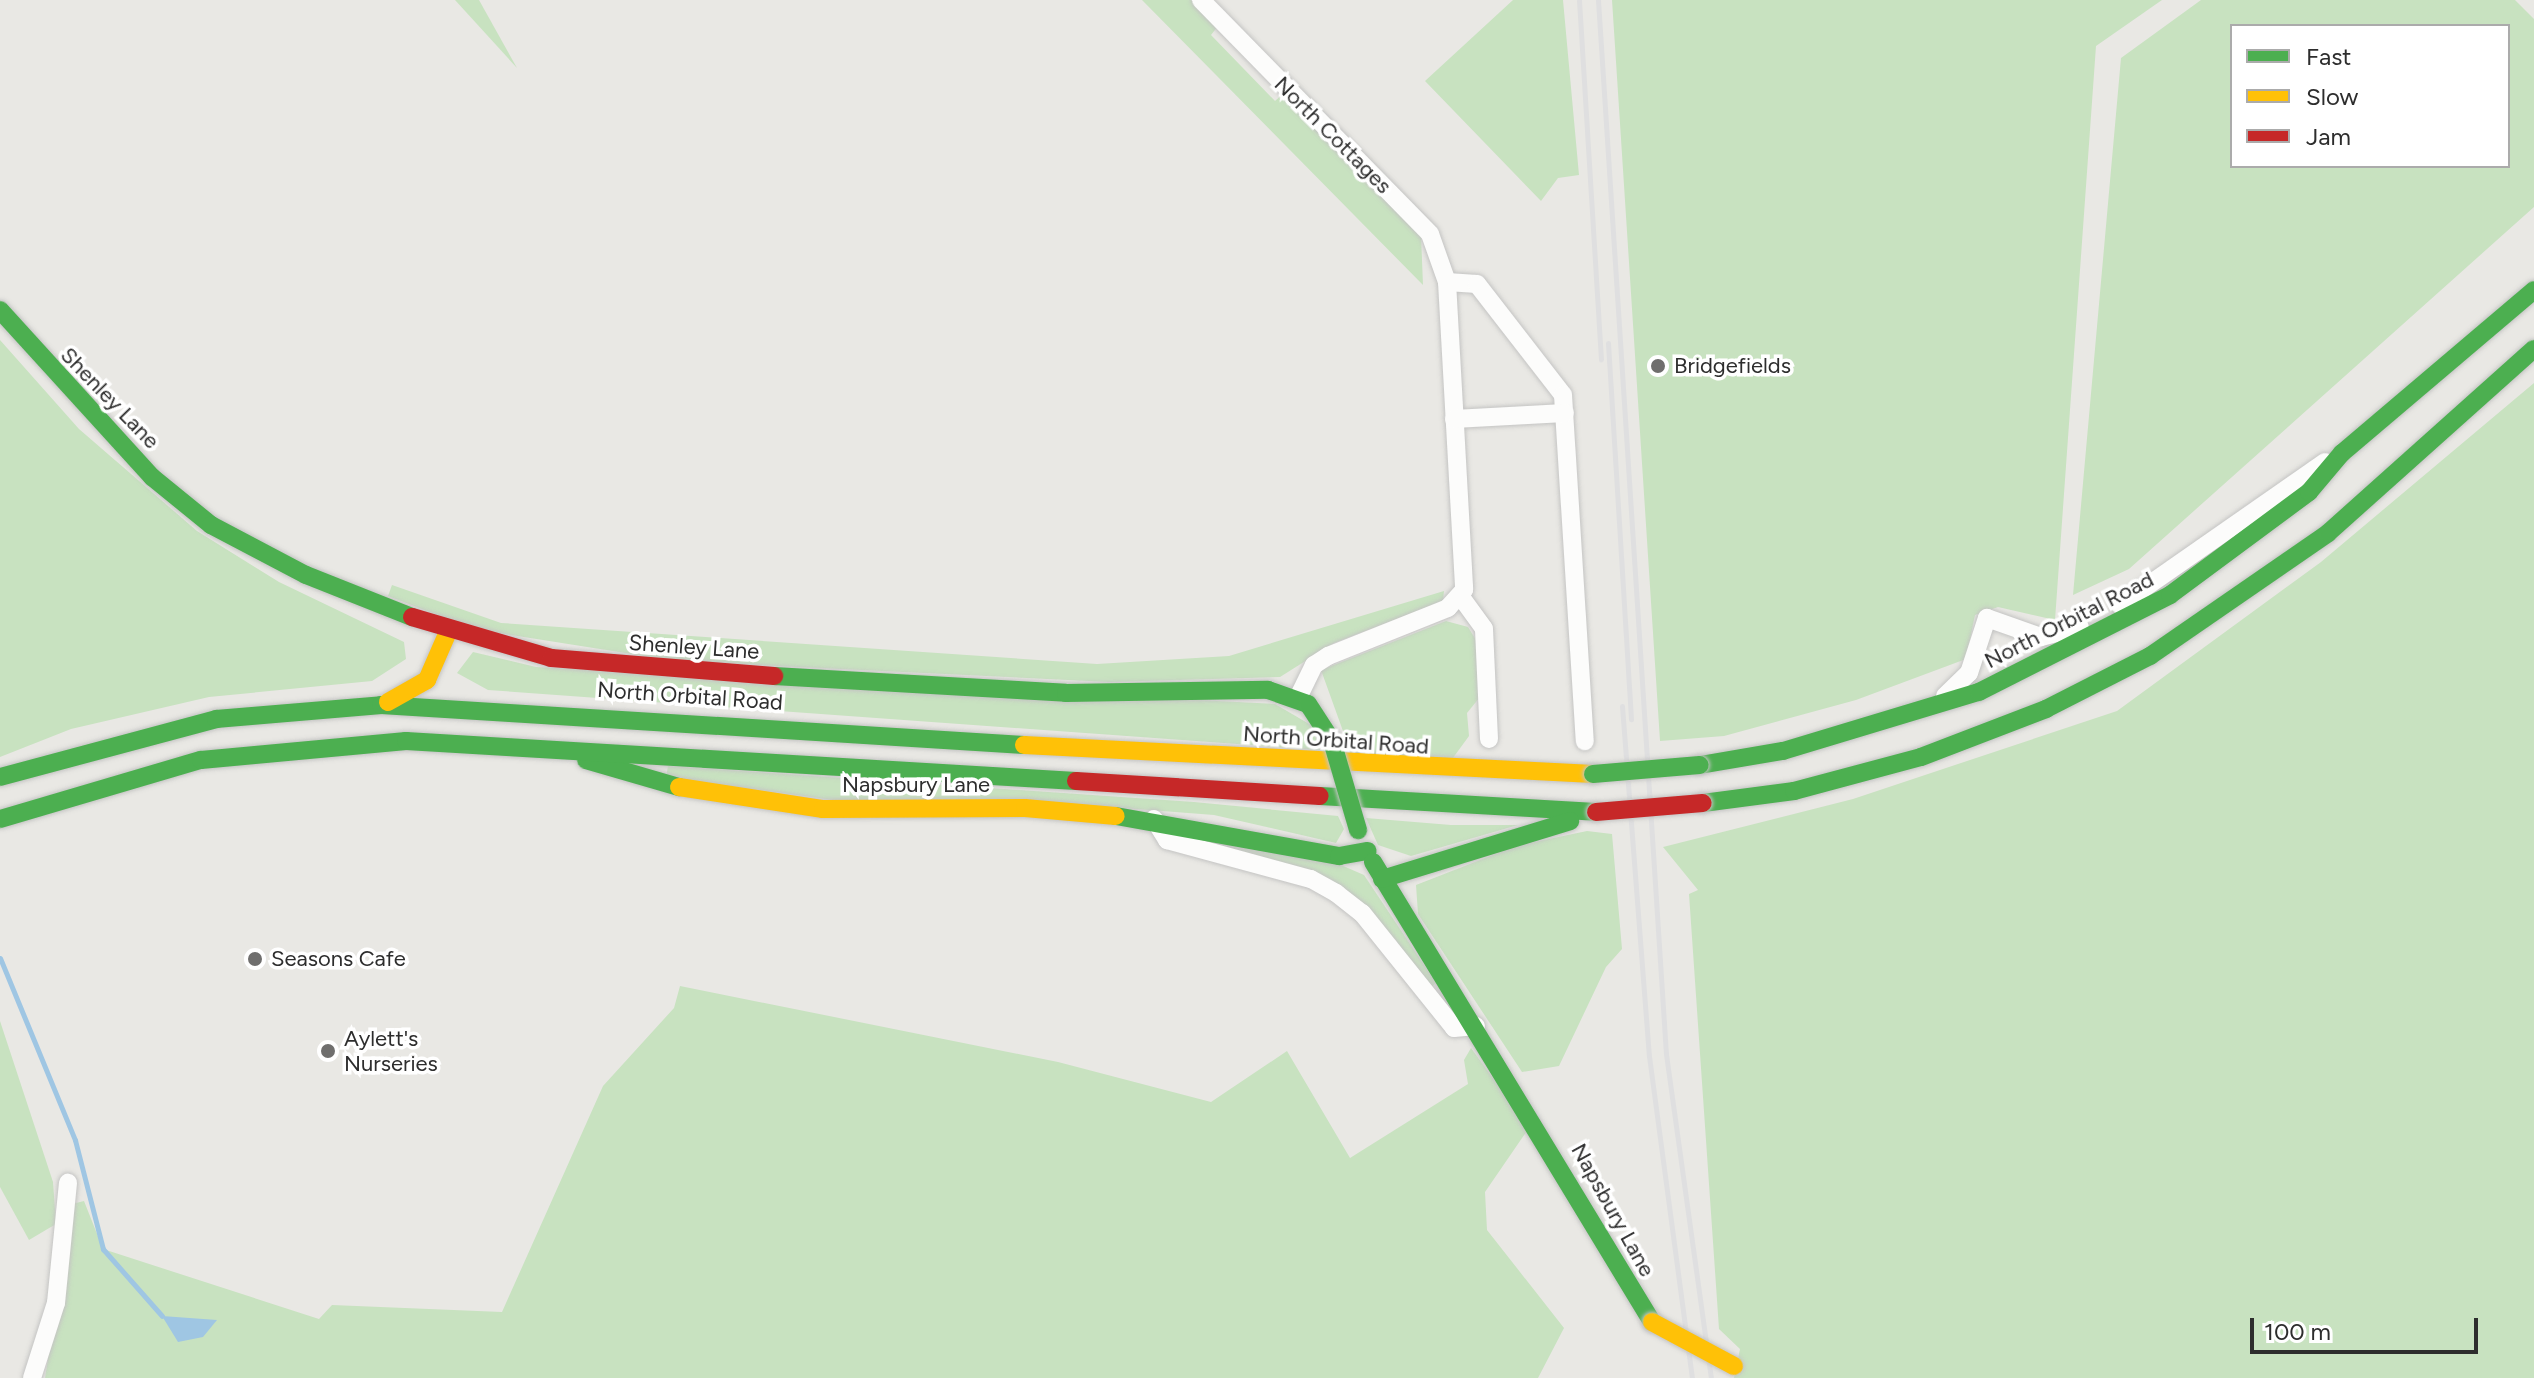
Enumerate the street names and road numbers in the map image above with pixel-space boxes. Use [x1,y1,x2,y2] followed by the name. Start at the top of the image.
[1269,71,1397,199] street label: North Cottages
[55,342,165,454] street label: Shenley Lane
[1980,566,2158,674] street label: North Orbital Road
[628,629,760,665] street label: Shenley Lane
[596,676,784,716] street label: North Orbital Road
[1242,720,1430,760] street label: North Orbital Road
[842,772,990,798] street label: Napsbury Lane
[1566,1139,1660,1281] street label: Napsbury Lane

